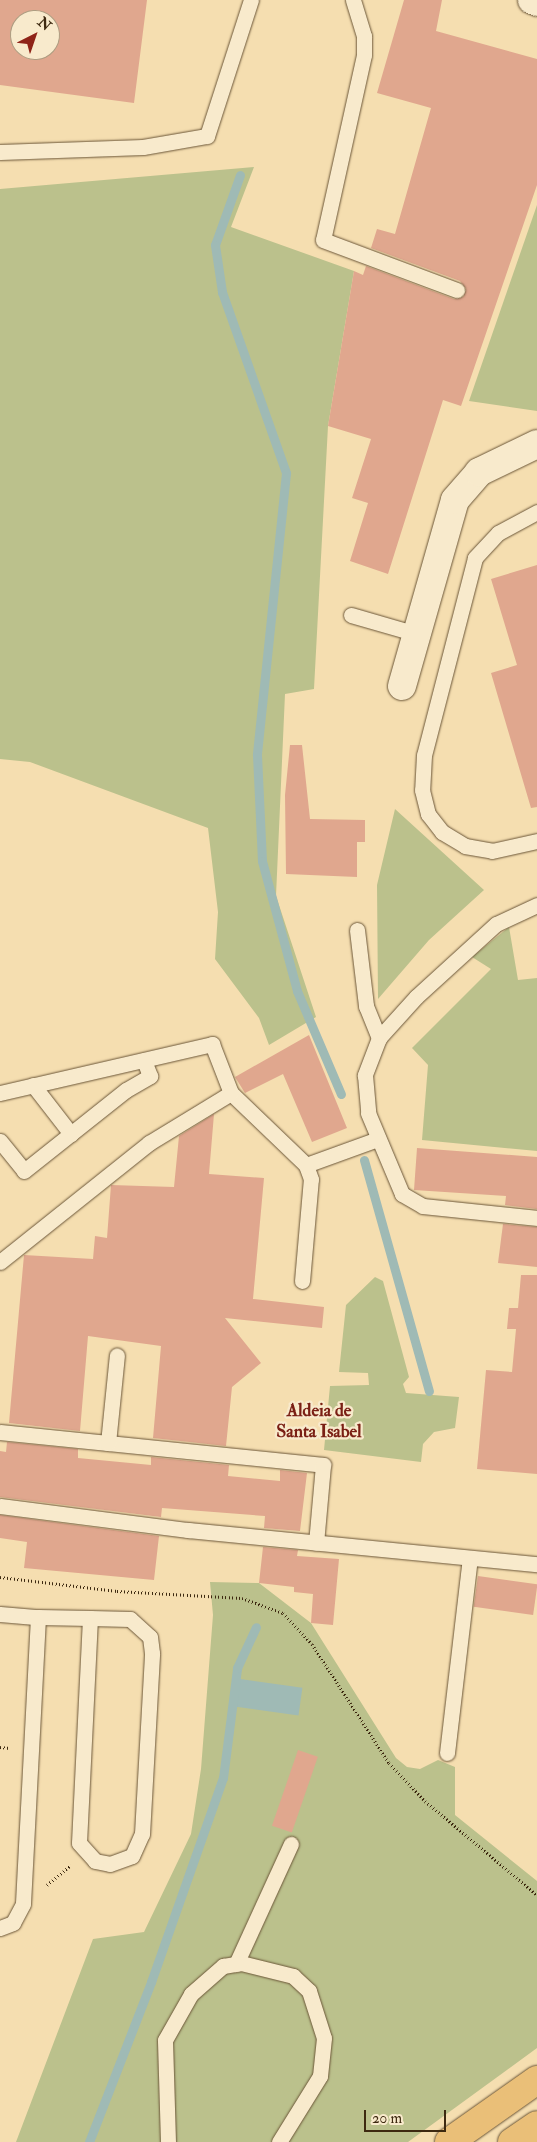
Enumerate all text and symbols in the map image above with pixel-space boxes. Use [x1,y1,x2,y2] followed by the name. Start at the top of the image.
[10,10,60,60] north arrow
[34,14,55,35] text: N
[276,1401,362,1444] district label: Aldeia de Santa Isabel
[367,2100,450,2132] scale bar
[372,2109,402,2128] text: 20 m

